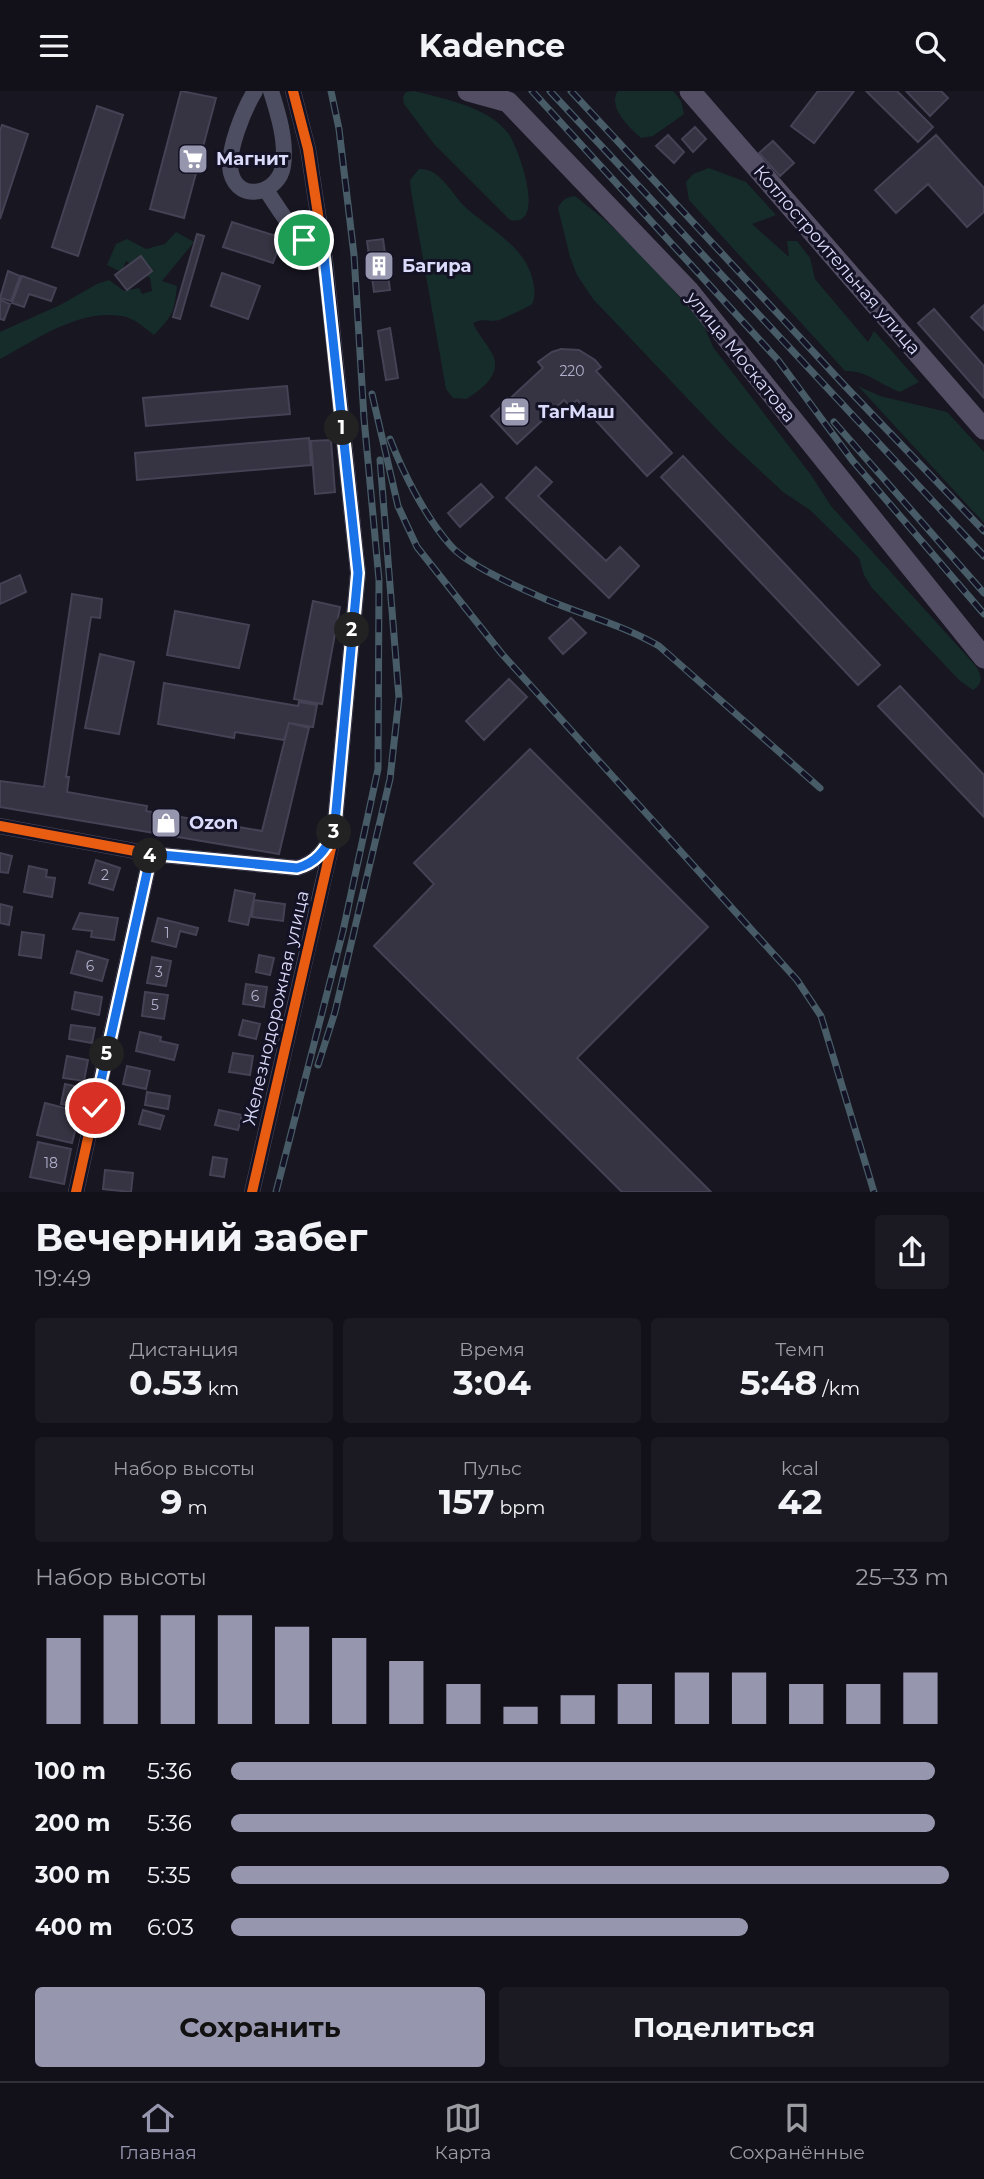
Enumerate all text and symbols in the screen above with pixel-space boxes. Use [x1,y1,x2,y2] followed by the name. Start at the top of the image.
[419,26,565,65] text: Kadence
[35,27,73,65] icon: menu
[911,27,949,65] icon: search
[176,142,210,176] supermarket icon: Магнит
[216,148,289,170] place label: Магнит
[749,161,925,359] street label: Котлостроительная улица
[274,210,334,270] pin
[285,221,323,259] icon: arrive
[362,249,396,283] building icon: Багира
[402,255,471,277] place label: Багира
[681,287,800,427] street label: улица Москатова
[559,362,585,380] house number: 220
[498,395,532,429] office icon: ТагМаш
[538,401,615,423] place label: ТагМаш
[324,411,360,445] pin: 1
[338,416,345,439] text: 1
[334,613,370,647] pin: 2
[346,618,357,641] text: 2
[149,806,183,840] shop icon: Ozon
[189,812,238,834] place label: Ozon
[316,815,352,849] pin: 3
[328,820,339,843] text: 3
[132,839,168,873] pin: 4
[143,844,156,867] text: 4
[101,866,109,884] house number: 2
[238,888,314,1128] street label: Железнодорожная улица
[164,924,170,942] house number: 1
[86,957,95,975] house number: 6
[155,963,163,981] house number: 3
[251,987,260,1005] house number: 6
[151,996,159,1014] house number: 5
[90,1037,124,1072] pin: 5
[101,1042,112,1065] text: 5
[65,1078,125,1138] pin
[76,1089,114,1127] icon: check
[44,1154,58,1172] house number: 18
[35,1214,368,1261] text: Вечерний забег
[875,1215,949,1289] button: share
[35,1264,91,1292] text: 19:49
[129,1338,239,1361] text: Дистанция
[459,1338,525,1361] text: Время
[775,1338,825,1361] text: Темп
[129,1361,203,1404] text: 0.53
[453,1361,531,1404] text: 3:04
[740,1361,817,1404] text: 5:48
[203,1377,239,1400] text: km
[817,1377,860,1400] text: /km
[113,1457,255,1480] text: Набор высоты
[462,1457,522,1480] text: Пульс
[781,1457,819,1480] text: kcal
[160,1480,183,1523] text: 9
[439,1480,494,1523] text: 157
[778,1480,822,1523] text: 42
[183,1496,208,1519] text: m
[494,1496,545,1519] text: bpm
[35,1563,207,1591] text: Набор высоты
[856,1563,949,1591] text: 25–33 m
[35,1757,106,1785] text: 100 m
[147,1757,192,1785] text: 5:36
[35,1809,110,1837] text: 200 m
[147,1809,192,1837] text: 5:36
[35,1861,111,1889] text: 300 m
[147,1861,191,1889] text: 5:35
[35,1913,113,1941] text: 400 m
[147,1913,194,1941] text: 6:03
[35,1987,485,2067] button: Сохранить
[499,1987,949,2067] button: Поделиться
[119,2099,197,2164] tab: Главная
[435,2099,491,2164] tab: Карта
[729,2099,865,2164] tab: Сохранённые

